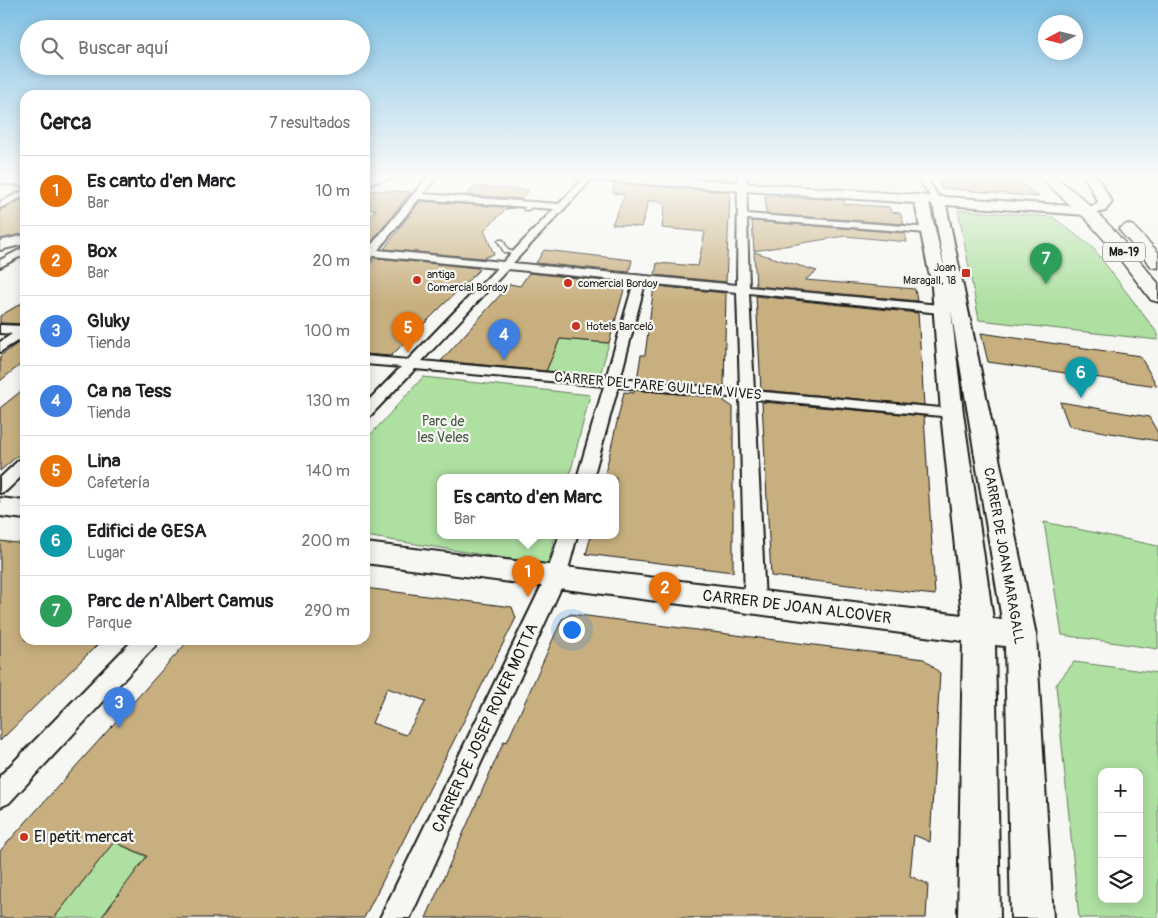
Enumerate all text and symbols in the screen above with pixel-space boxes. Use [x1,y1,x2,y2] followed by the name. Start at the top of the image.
[1038,15,1083,60] north arrow
[20,20,370,75] search box
[38,34,66,62] icon: search
[78,36,169,60] text: Buscar aquí
[40,109,91,136] text: Cerca
[269,113,350,133] text: 7 resultados
[87,169,236,193] text: Es canto d'en Marc
[53,181,59,201] text: 1
[315,181,350,201] text: 10 m
[87,193,109,213] text: Bar
[87,239,117,263] text: Box
[1103,242,1145,262] road number: Ma-19
[1030,243,1062,284] pin: 7
[52,251,60,271] text: 2
[312,251,350,271] text: 20 m
[903,261,956,287] place label: Joan Maragall, 18
[87,263,109,283] text: Bar
[960,267,972,279] marker: Joan Maragall, 18
[427,268,508,294] place label: antiga Comercial Bordoy
[411,274,423,286] marker: antiga Comercial Bordoy
[562,277,574,289] marker: comercial Bordoy
[578,277,658,290] place label: comercial Bordoy
[87,309,130,333] text: Gluky
[392,312,424,353] pin: 5
[488,319,520,360] pin: 4
[570,320,582,332] marker: Hotels Barceló
[586,320,654,333] place label: Hotels Barceló
[52,321,60,341] text: 3
[304,321,350,341] text: 100 m
[87,333,131,353] text: Tienda
[1065,357,1097,398] pin: 6
[554,368,762,404] street label: CARRER DEL PARE GUILLEM VIVES
[87,379,171,403] text: Ca na Tess
[51,391,61,411] text: 4
[306,391,350,411] text: 130 m
[87,403,131,423] text: Tienda
[417,413,469,446] park label: Parc de les Veles
[87,449,121,473] text: Lina
[52,461,60,481] text: 5
[306,461,350,481] text: 140 m
[980,466,1028,646] street label: CARRER DE JOAN MARAGALL
[87,473,150,493] text: Cafetería
[437,474,619,539] popup
[454,485,602,509] text: Es canto d'en Marc
[454,509,476,529] text: Bar
[87,519,207,543] text: Edifici de GESA
[51,531,61,551] text: 6
[302,531,350,551] text: 200 m
[87,543,125,563] text: Lugar
[512,556,544,597] pin: 1
[649,572,681,613] pin: 2
[701,585,893,629] street label: CARRER DE JOAN ALCOVER
[87,589,273,613] text: Parc de n'Albert Camus
[52,601,60,621] text: 7
[304,601,350,621] text: 290 m
[87,613,132,633] text: Parque
[559,617,585,643] your location
[428,620,542,836] street label: CARRER DE JOSEP ROVER MOTTA
[103,687,135,728] pin: 3
[1098,768,1143,903] map controls
[1098,768,1143,813] button: +
[1098,813,1143,858] button: −
[34,827,134,847] place label: El petit mercat
[18,831,30,843] marker: El petit mercat
[1098,858,1143,903] button: layers

